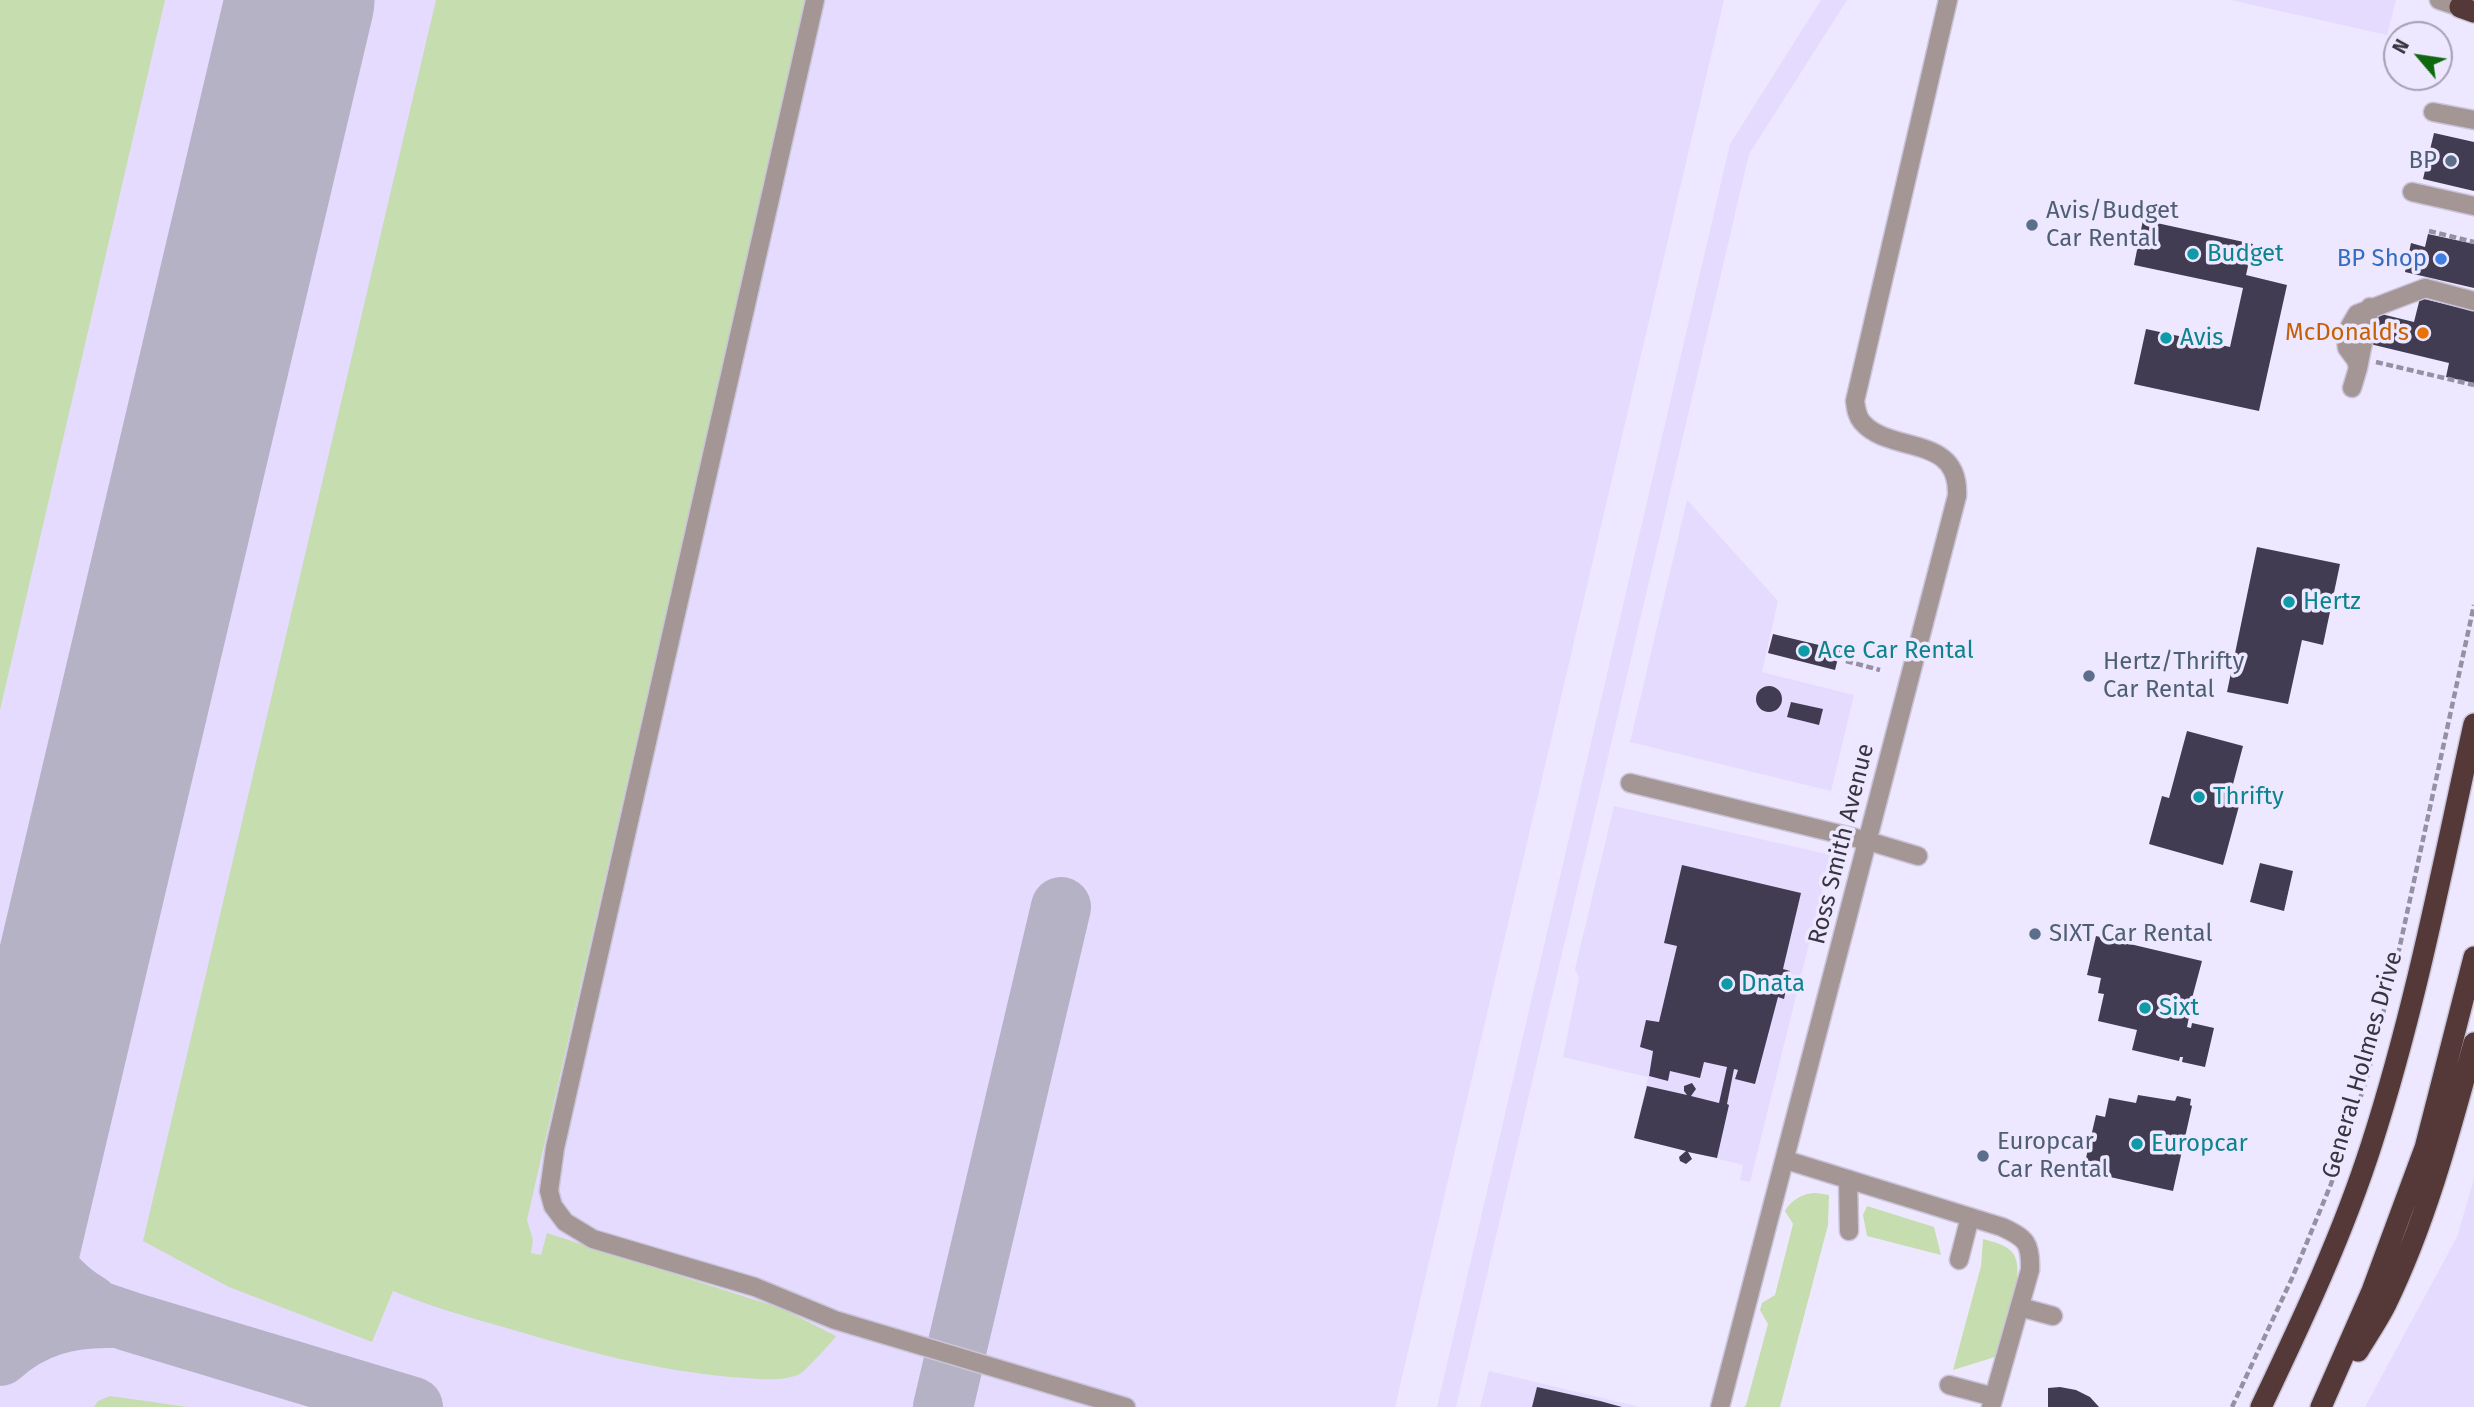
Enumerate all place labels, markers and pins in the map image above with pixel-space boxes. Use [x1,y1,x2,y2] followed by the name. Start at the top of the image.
[2408,147,2437,175] place label: BP
[2443,153,2459,169] marker: BP
[2046,197,2179,253] place label: Avis/Budget Car Rental
[2024,217,2040,233] marker: Avis/Budget Car Rental
[2207,240,2284,268] place label: Budget
[2337,245,2427,273] place label: BP Shop
[2185,246,2201,262] marker: Budget
[2433,251,2449,267] marker: BP Shop
[2285,319,2409,347] place label: McDonald's
[2180,324,2224,352] place label: Avis
[2415,325,2431,341] marker: McDonald's
[2158,330,2174,346] marker: Avis
[2303,588,2361,616] place label: Hertz
[2281,594,2297,610] marker: Hertz
[1818,637,1974,665] place label: Ace Car Rental
[1796,643,1812,659] marker: Ace Car Rental
[2103,648,2244,704] place label: Hertz/Thrifty Car Rental
[2081,668,2097,684] marker: Hertz/Thrifty Car Rental
[2213,783,2284,811] place label: Thrifty
[2191,789,2207,805] marker: Thrifty
[2049,920,2212,948] place label: SIXT Car Rental
[2027,926,2043,942] marker: SIXT Car Rental
[1741,970,1805,998] place label: Dnata
[1719,976,1735,992] marker: Dnata
[2159,994,2199,1022] place label: Sixt
[2137,1000,2153,1016] marker: Sixt
[1997,1128,2109,1184] place label: Europcar Car Rental
[2151,1130,2248,1158] place label: Europcar
[2129,1136,2145,1152] marker: Europcar
[1975,1148,1991,1164] marker: Europcar Car Rental

